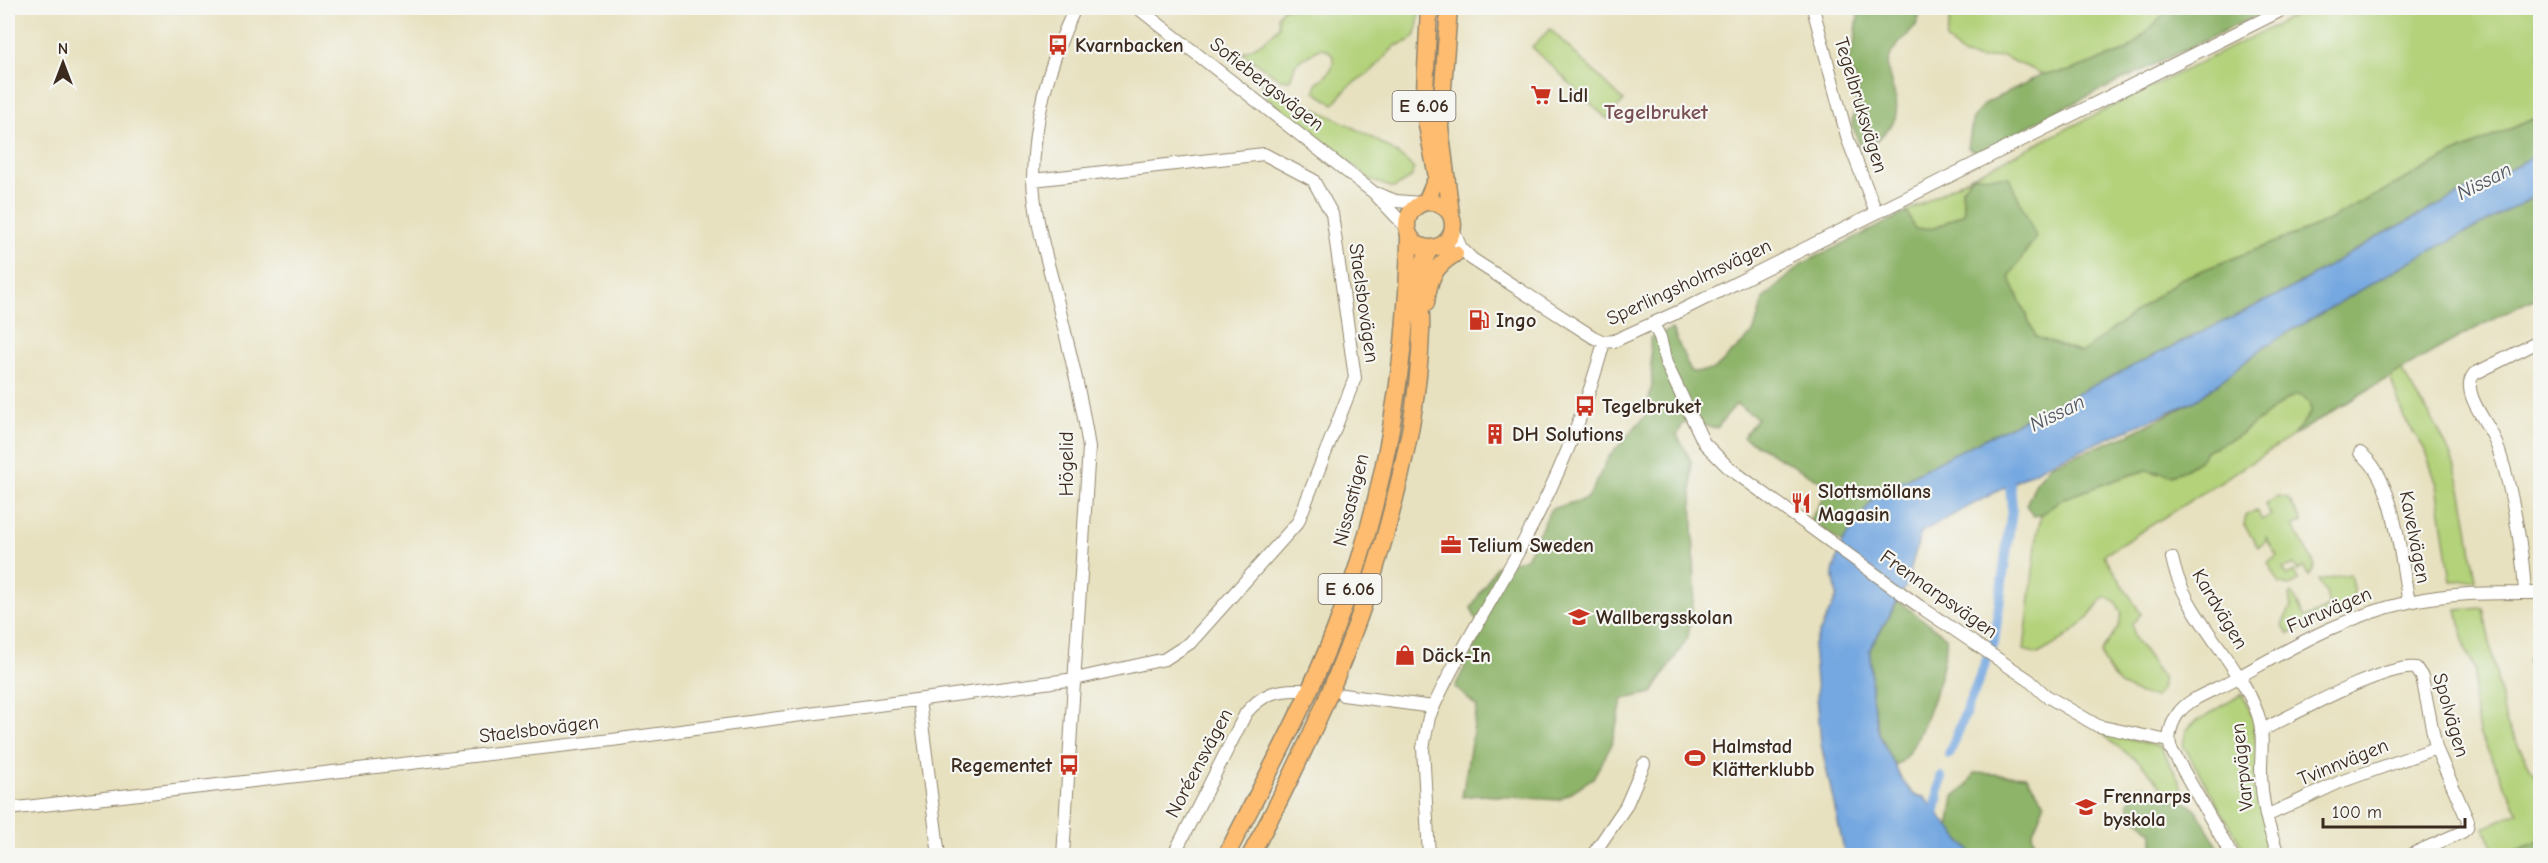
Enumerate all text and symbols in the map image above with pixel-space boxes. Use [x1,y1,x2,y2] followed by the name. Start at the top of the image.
[1205,32,1329,136] street label: Sofiebergsvägen
[33,33,93,93] north arrow
[1046,33,1070,57] bus stop icon: Kvarnbacken
[1075,34,1184,57] place label: Kvarnbacken
[1829,34,1893,176] street label: Tegelbruksvägen
[58,40,68,58] text: N
[1529,83,1553,107] supermarket icon: Lidl
[1558,84,1588,107] place label: Lidl
[1392,91,1456,121] road number: E 6.06
[1604,100,1709,124] district label: Tegelbruket
[2452,157,2516,205] water label: Nissan
[1603,234,1775,330] street label: Sperlingsholmsvägen
[1344,242,1384,364] street label: Staelsbovägen
[1467,308,1491,332] fuel station icon: Ingo
[1496,309,1536,332] place label: Ingo
[2025,389,2089,437] water label: Nissan
[1573,394,1597,418] bus stop icon: Tegelbruket
[1602,395,1701,418] place label: Tegelbruket
[1483,422,1507,446] building icon: DH Solutions
[1512,423,1623,446] place label: DH Solutions
[1055,431,1078,497] street label: Högelid
[1328,451,1374,549] street label: Nissastigen
[1818,480,1931,526] place label: Slottsmöllans Magasin
[2395,489,2435,585] street label: Kavelvägen
[1789,491,1813,515] restaurant icon: Slottsmöllans Magasin
[1439,533,1463,557] office icon: Telium Sweden
[1468,534,1594,557] place label: Telium Sweden
[1876,545,2002,643] street label: Frennarpsvägen
[2187,565,2253,653] street label: Kardvägen
[1318,574,1382,604] road number: E 6.06
[2283,582,2375,638] street label: Furuvägen
[1567,605,1591,629] school or university icon: Wallbergsskolan
[1596,606,1733,629] place label: Wallbergsskolan
[1393,643,1417,667] shop icon: Däck-In
[1422,644,1491,667] place label: Däck-In
[2428,670,2474,760] street label: Spolvägen
[1161,704,1237,822] street label: Noréensvägen
[478,710,600,748] street label: Staelsbovägen
[2226,722,2258,812] street label: Varpvägen
[2294,733,2392,791] street label: Tvinnvägen
[1712,735,1814,781] place label: Halmstad Klätterklubb
[1683,746,1707,770] sports icon: Halmstad Klätterklubb
[1057,753,1081,777] bus stop icon: Regementet
[951,754,1052,777] place label: Regementet
[2103,785,2191,831] place label: Frennarps byskola
[2323,791,2466,829] scale bar
[2074,795,2098,819] school or university icon: Frennarps byskola
[2332,802,2382,823] text: 100 m

